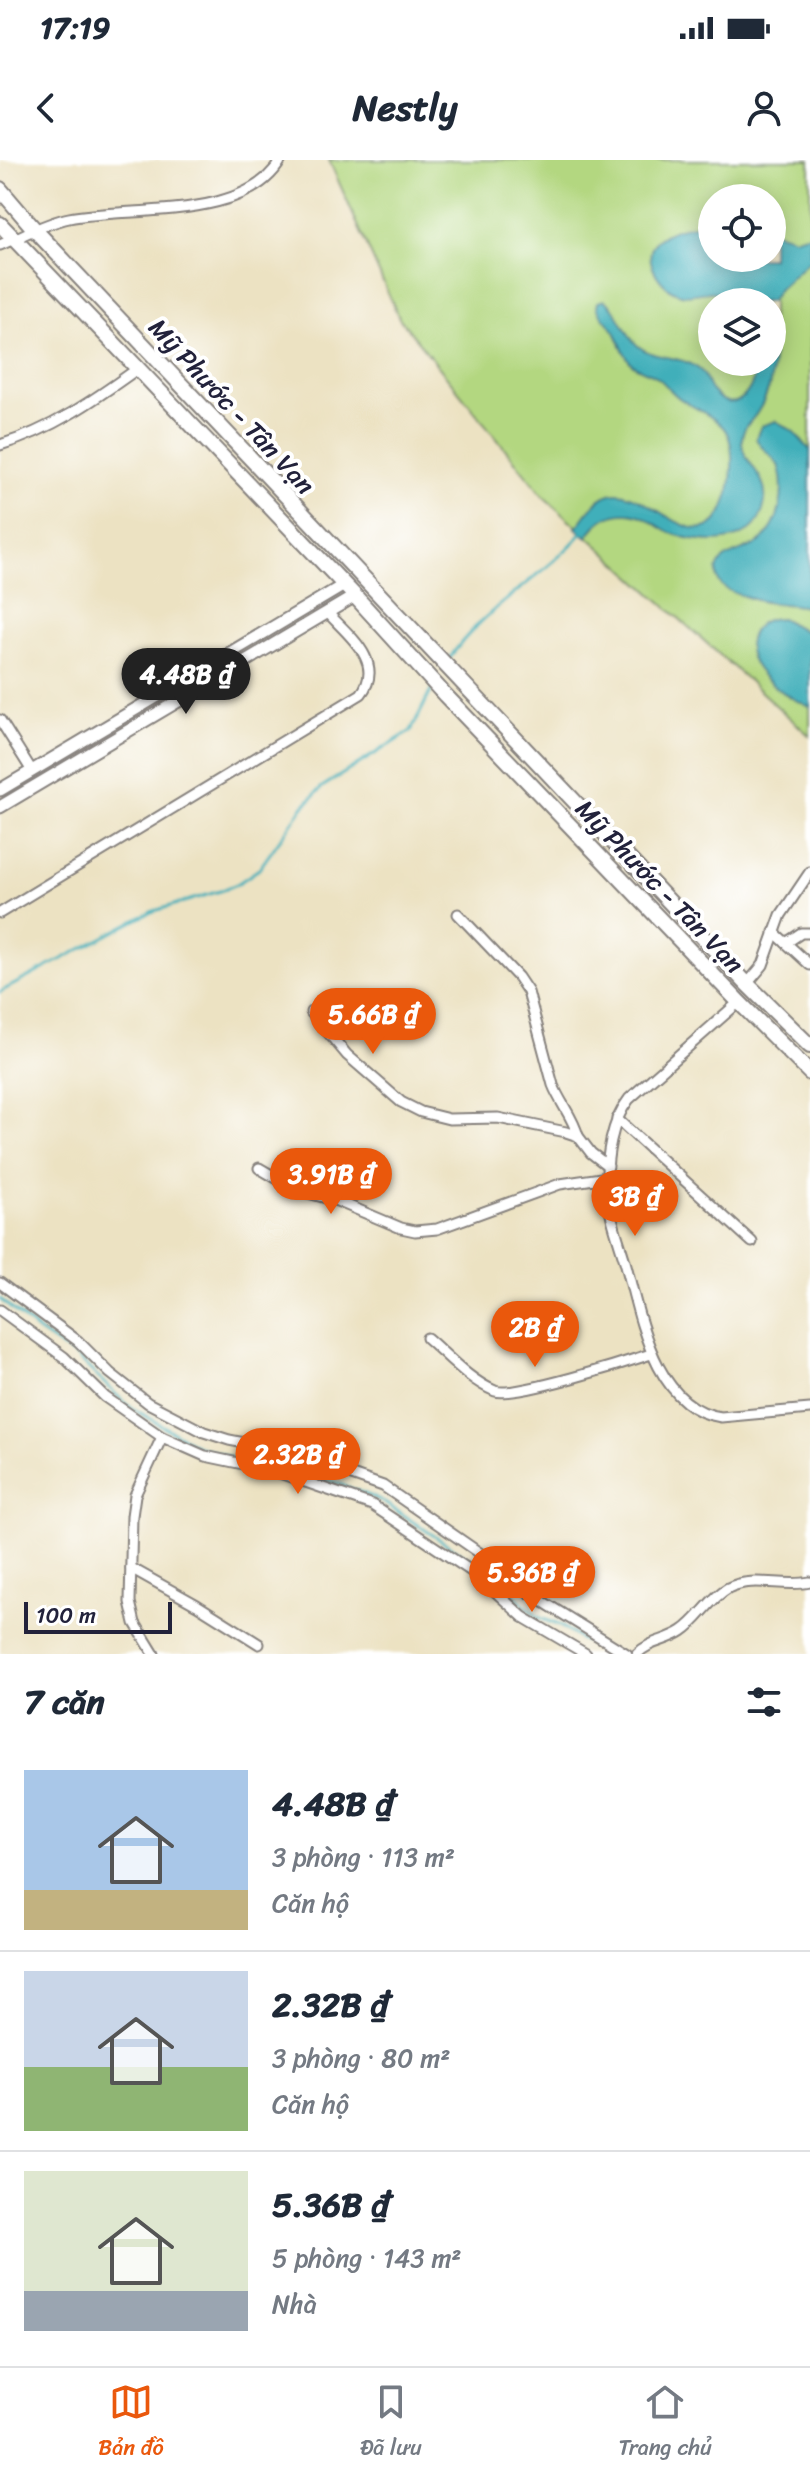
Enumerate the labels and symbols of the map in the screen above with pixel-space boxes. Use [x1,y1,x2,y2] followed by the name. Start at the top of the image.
[137,307,327,505] street label: Mỹ Phước - Tân Vạn
[112,648,260,716] pin: 4.48B ₫
[564,788,756,984] street label: Mỹ Phước - Tân Vạn
[299,988,447,1056] pin: 5.66B ₫
[257,1148,405,1216] pin: 3.91B ₫
[588,1170,682,1238] pin: 3B ₫
[488,1301,582,1369] pin: 2B ₫
[224,1428,372,1496] pin: 2.32B ₫
[458,1546,606,1614] pin: 5.36B ₫
[24,1598,172,1634] scale bar

